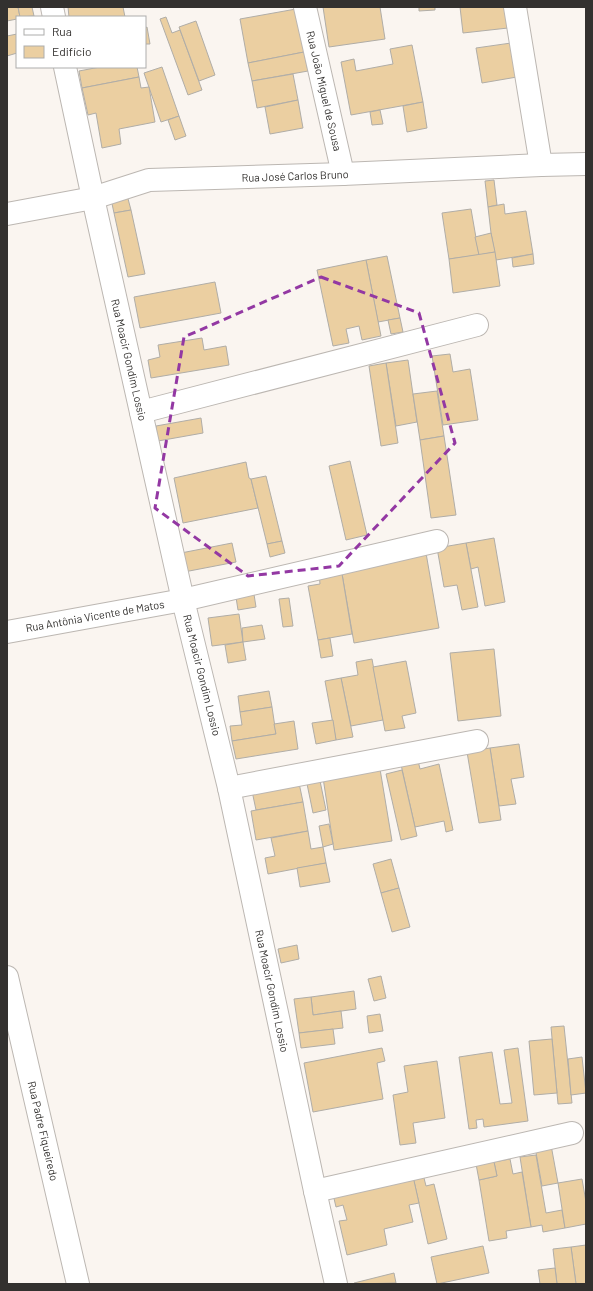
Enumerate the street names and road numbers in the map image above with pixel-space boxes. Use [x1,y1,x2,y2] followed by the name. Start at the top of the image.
[304,30,345,152] street label: Rua João Miguel de Sousa
[241,167,349,184] street label: Rua José Carlos Bruno
[109,298,150,422] street label: Rua Moacir Gondim Lossio
[25,597,165,634] street label: Rua Antônia Vicente de Matos
[181,613,224,737] street label: Rua Moacir Gondim Lossio
[253,929,292,1053] street label: Rua Moacir Gondim Lossio
[26,1080,61,1182] street label: Rua Padre Fiqueiredo

